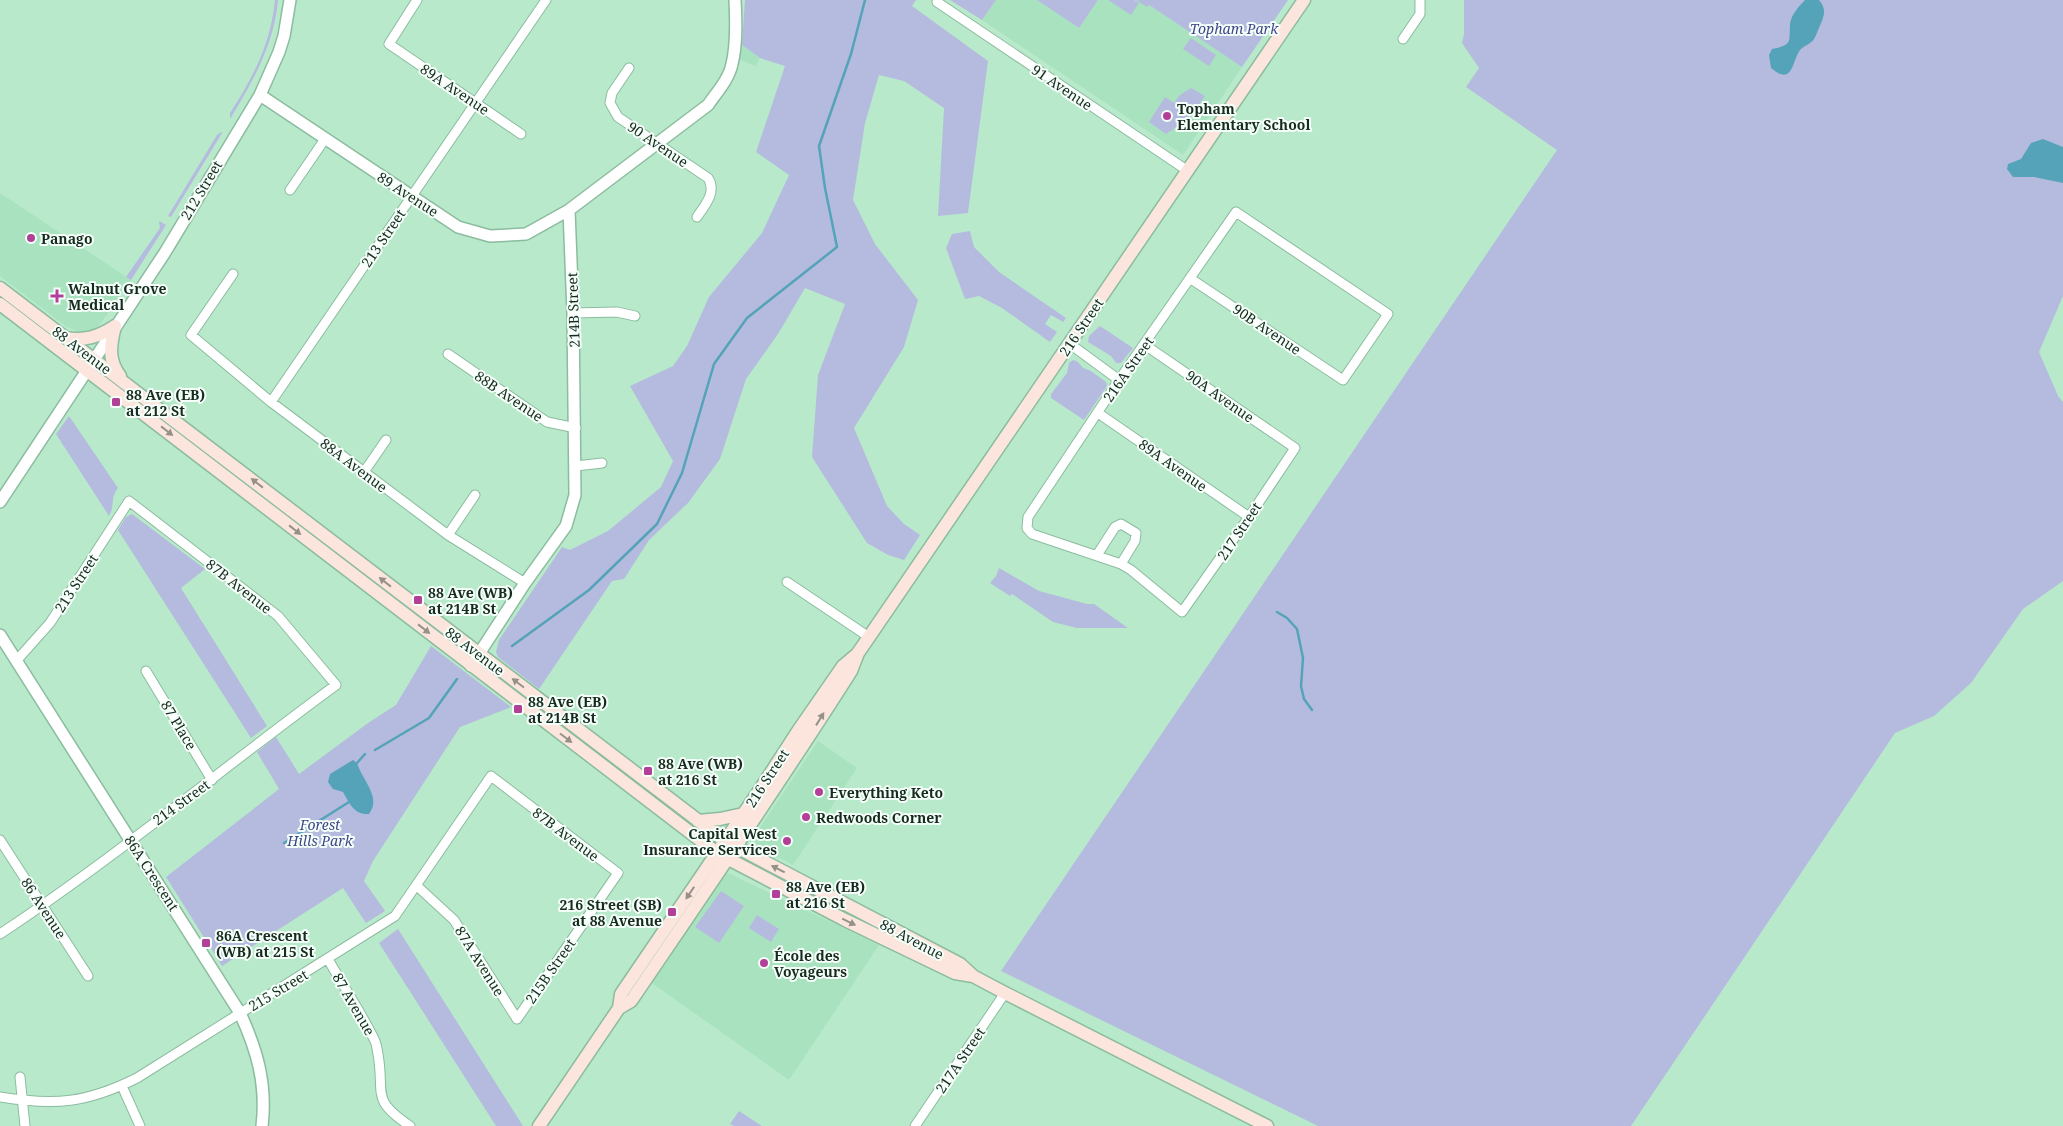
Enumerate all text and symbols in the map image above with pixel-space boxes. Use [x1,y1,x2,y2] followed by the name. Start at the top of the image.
[1190,19,1279,38] park label: Topham Park
[417,59,493,119] street label: 89A Avenue
[1028,60,1096,114] street label: 91 Avenue
[1177,99,1310,134] place label: Topham Elementary School
[1161,110,1173,122] marker: Topham Elementary School
[624,117,692,171] street label: 90 Avenue
[176,157,226,223] street label: 212 Street
[374,167,442,221] street label: 89 Avenue
[357,205,409,271] street label: 213 Street
[41,229,93,248] place label: Panago
[25,232,37,244] marker: Panago
[562,272,584,348] street label: 214B Street
[68,279,167,314] place label: Walnut Grove Medical
[50,289,64,303] marker: Walnut Grove Medical
[1055,294,1107,360] street label: 216 Street
[1229,299,1305,359] street label: 90B Avenue
[49,322,115,378] street label: 88 Avenue
[1098,332,1158,406] street label: 216A Street
[471,366,547,426] street label: 88B Avenue
[1182,366,1258,426] street label: 90A Avenue
[126,385,205,420] place label: 88 Ave (EB) at 212 St
[110,396,122,408] marker: 88 Ave (EB) at 212 St
[160,425,173,436] one-way arrow
[317,434,391,496] street label: 88A Avenue
[1135,435,1211,495] street label: 89A Avenue
[251,477,264,488] one-way arrow
[1213,498,1265,564] street label: 217 Street
[288,525,302,535] one-way arrow
[50,550,102,616] street label: 213 Street
[202,554,276,618] street label: 87B Avenue
[379,576,392,587] one-way arrow
[428,583,513,618] place label: 88 Ave (WB) at 214B St
[412,594,424,606] marker: 88 Ave (WB) at 214B St
[442,623,508,679] street label: 88 Avenue
[417,624,430,635] one-way arrow
[511,678,524,688] one-way arrow
[528,692,607,727] place label: 88 Ave (EB) at 214B St
[157,697,201,753] street label: 87 Place
[512,703,524,715] marker: 88 Ave (EB) at 214B St
[816,712,825,726] one-way arrow
[559,733,572,744] one-way arrow
[741,745,793,811] street label: 216 Street
[658,754,743,789] place label: 88 Ave (WB) at 216 St
[642,765,654,777] marker: 88 Ave (WB) at 216 St
[149,775,213,829] street label: 214 Street
[829,783,943,802] place label: Everything Keto
[813,786,825,798] marker: Everything Keto
[529,803,603,865] street label: 87B Avenue
[816,808,942,827] place label: Redwoods Corner
[800,811,812,823] marker: Redwoods Corner
[286,815,354,850] park label: Forest Hills Park
[643,824,777,859] place label: Capital West Insurance Services
[120,832,184,915] street label: 86A Crescent
[781,835,793,847] marker: Capital West Insurance Services
[770,865,785,873] one-way arrow
[17,874,71,942] street label: 86 Avenue
[786,877,865,912] place label: 88 Ave (EB) at 216 St
[685,886,695,900] one-way arrow
[770,888,782,900] marker: 88 Ave (EB) at 216 St
[559,895,662,930] place label: 216 Street (SB) at 88 Avenue
[666,906,678,918] marker: 216 Street (SB) at 88 Avenue
[877,914,947,964] street label: 88 Avenue
[842,918,856,926] one-way arrow
[451,922,509,1000] street label: 87A Avenue
[216,926,314,961] place label: 86A Crescent (WB) at 215 St
[521,935,579,1007] street label: 215B Street
[200,937,212,949] marker: 86A Crescent (WB) at 215 St
[774,946,847,981] place label: École des Voyageurs
[758,957,770,969] marker: École des Voyageurs
[245,965,311,1015] street label: 215 Street
[328,969,380,1039] street label: 87 Avenue
[931,1023,989,1097] street label: 217A Street

